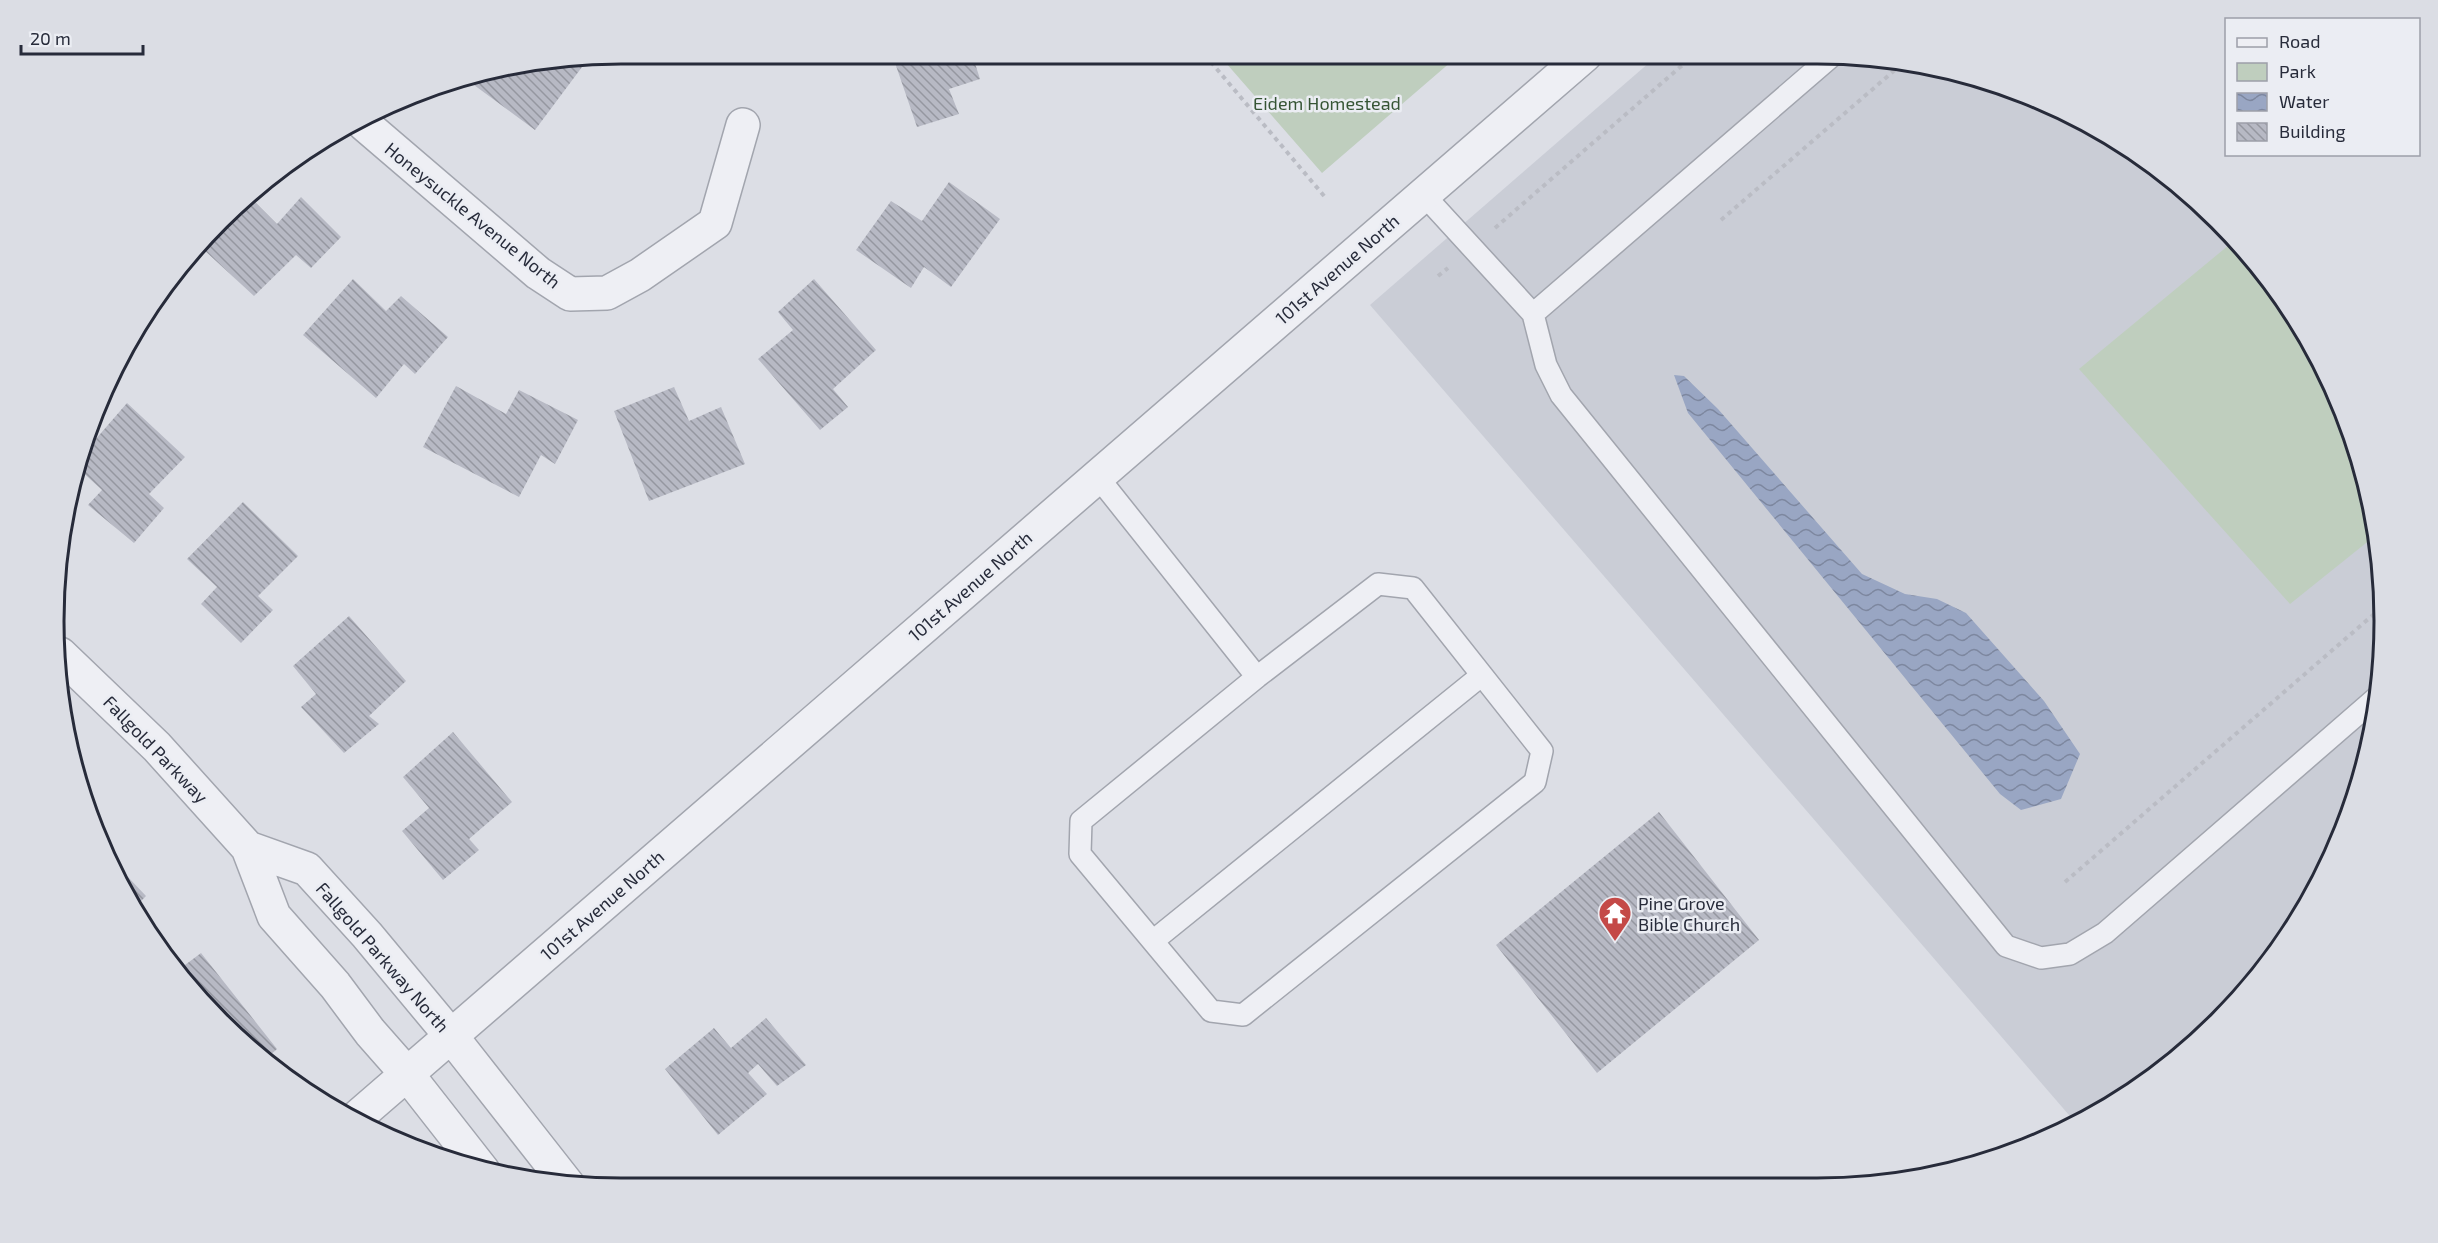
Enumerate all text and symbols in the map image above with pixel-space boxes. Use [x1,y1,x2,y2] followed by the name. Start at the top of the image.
[21,18,142,56] scale bar
[2225,18,2420,156] legend
[30,27,71,49] text: 20 m
[2279,30,2320,52] text: Road
[2279,60,2316,82] text: Park
[2279,90,2329,112] text: Water
[1253,92,1401,114] park label: Eidem Homestead
[2279,120,2346,142] text: Building
[381,137,565,293] street label: Honeysuckle Avenue North
[1271,209,1403,329] street label: 101st Avenue North
[904,526,1036,646] street label: 101st Avenue North
[99,691,213,808] street label: Fallgold Parkway
[536,845,668,965] street label: 101st Avenue North
[312,877,454,1037] street label: Fallgold Parkway North
[1638,892,1740,935] place label: Pine Grove Bible Church
[1597,895,1633,942] temple icon: Pine Grove Bible Church

